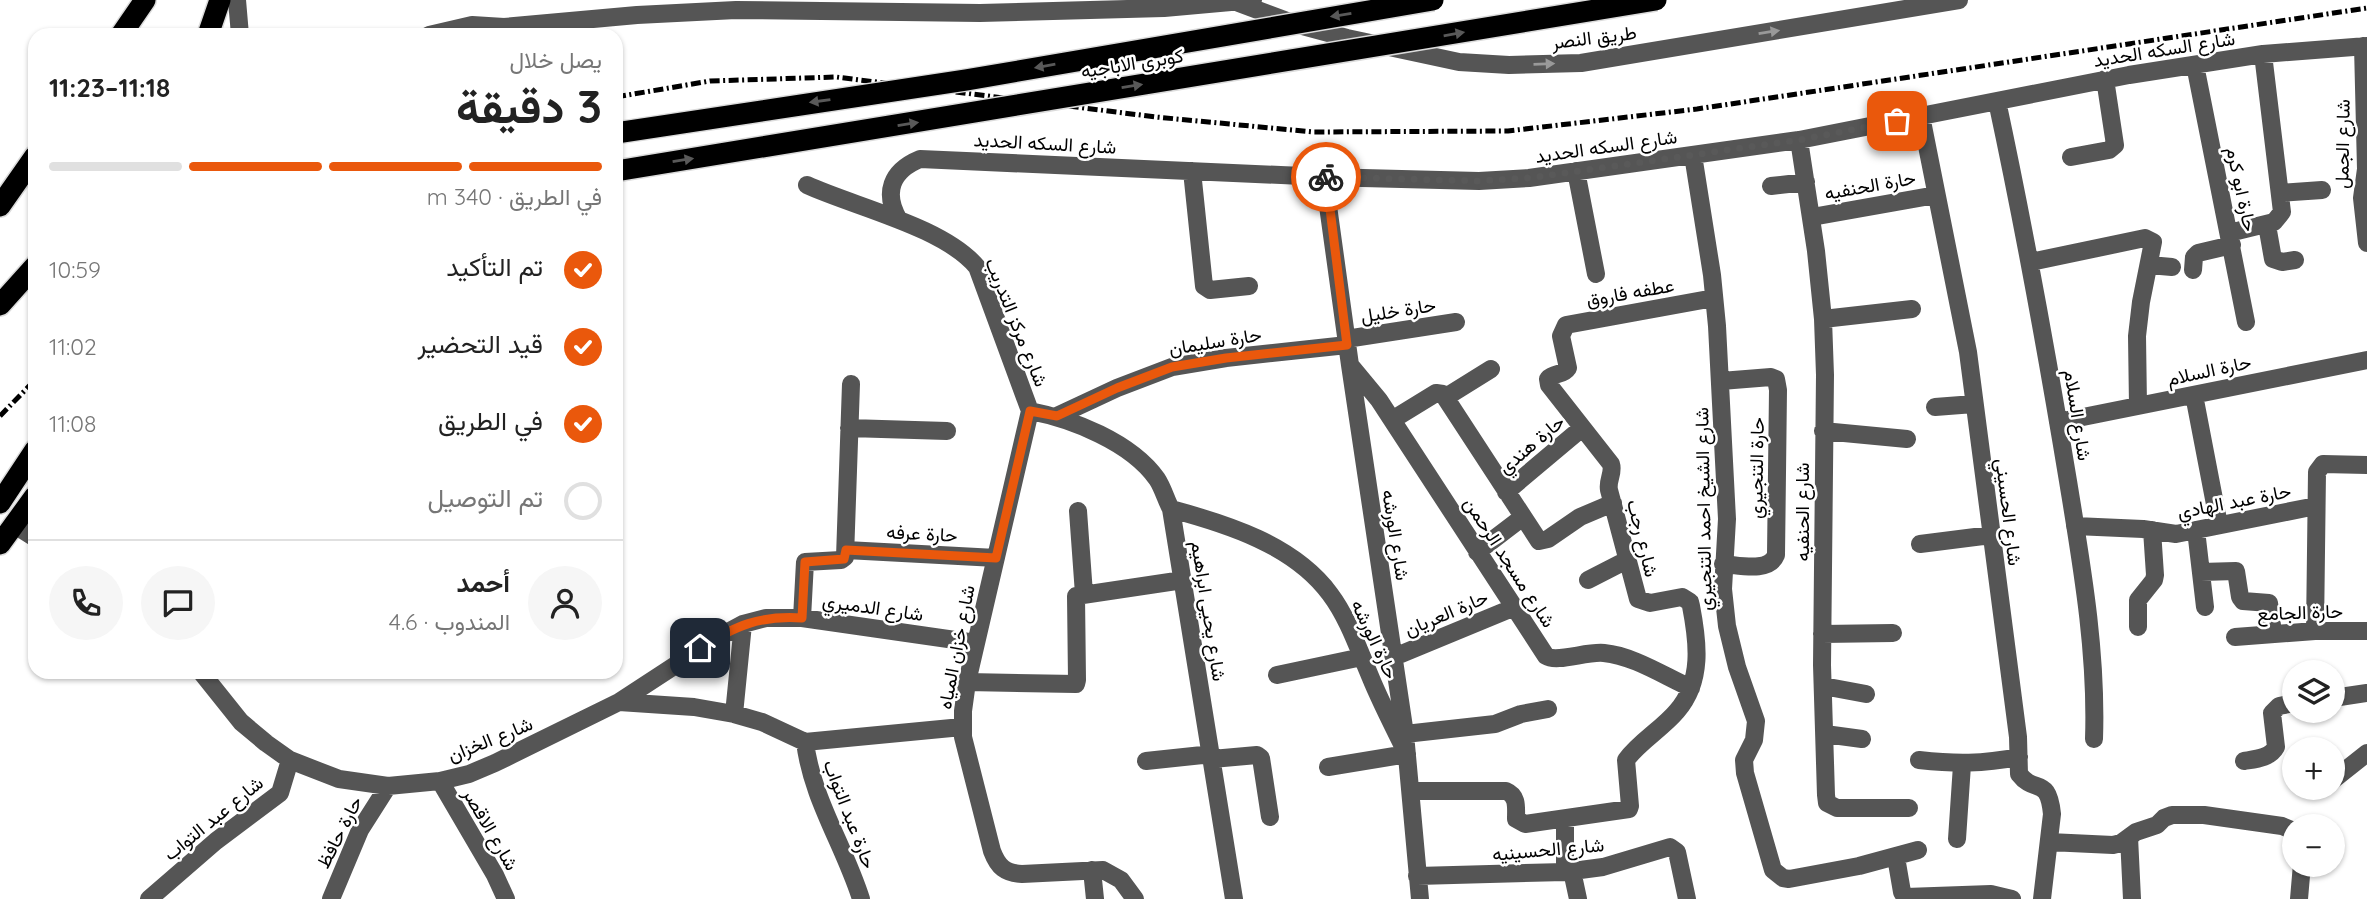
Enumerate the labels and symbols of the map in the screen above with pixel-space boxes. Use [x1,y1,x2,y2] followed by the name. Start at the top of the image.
[1330,10,1352,21] one-way arrow
[1549,20,1638,54] street label: طريق النصر
[1758,26,1780,37] one-way arrow
[2091,26,2237,73] street label: شارع السكه الحديد
[1443,28,1465,39] one-way arrow
[1079,43,1185,83] street label: كوبرى الاباجيه
[1533,58,1555,69] one-way arrow
[1034,61,1056,72] one-way arrow
[1121,80,1143,91] one-way arrow
[1867,91,1927,151] pin
[809,96,831,107] one-way arrow
[2329,99,2356,189] street label: شارع الجمل
[897,118,919,129] one-way arrow
[1534,124,1679,169] street label: شارع السكه الحديد
[973,127,1117,160] street label: شارع السكه الحديد
[1291,142,1361,212] courier
[2220,144,2263,234] street label: حارة ابو كرم
[672,154,694,165] one-way arrow
[1823,165,1917,205] street label: حارة الحنفيه
[979,254,1054,390] street label: شارع مركز التدريب
[1584,272,1676,312] street label: عطفه فاروق
[1359,292,1437,328] street label: حارة خليل
[1167,322,1263,360] street label: حارة سليمان
[2165,349,2253,392] street label: حارة السلام
[2058,368,2097,463] street label: شارع السلام
[1689,407,1721,611] street label: شارع الشيخ احمد التنجيري
[1493,409,1572,482] street label: حارة هندي
[1743,417,1773,519] street label: حارة التنجيري
[1987,457,2027,568] street label: شارع الحسيني
[1790,463,1815,561] street label: شارع الحنفيه
[2175,478,2294,528] street label: حارة عبد الهادي
[1376,488,1415,582] street label: شارع الورشه
[1458,492,1561,632] street label: شارع مسجد الرحمن
[1621,497,1664,579] street label: شارع رجب
[886,519,958,547] street label: حارة عرفه
[1185,539,1232,683] street label: شارع يحيى ابراهيم
[932,583,981,711] street label: شارع خزان المياه
[1401,585,1491,641] street label: حارة العريان
[820,588,925,630] street label: شارع الدميري
[1346,595,1404,683] street label: حارة الورشه
[2257,599,2344,627] street label: حارة الجامع
[670,618,730,678] pin
[444,711,536,768] street label: شارع الخزان
[818,756,882,872] street label: حارة عبد التواب
[158,770,268,866] street label: شارع عبد التواب
[456,783,524,875] street label: شارع الاقصر
[311,792,367,872] street label: حارة حافظ
[1491,832,1605,867] street label: شارع الحسينيه

